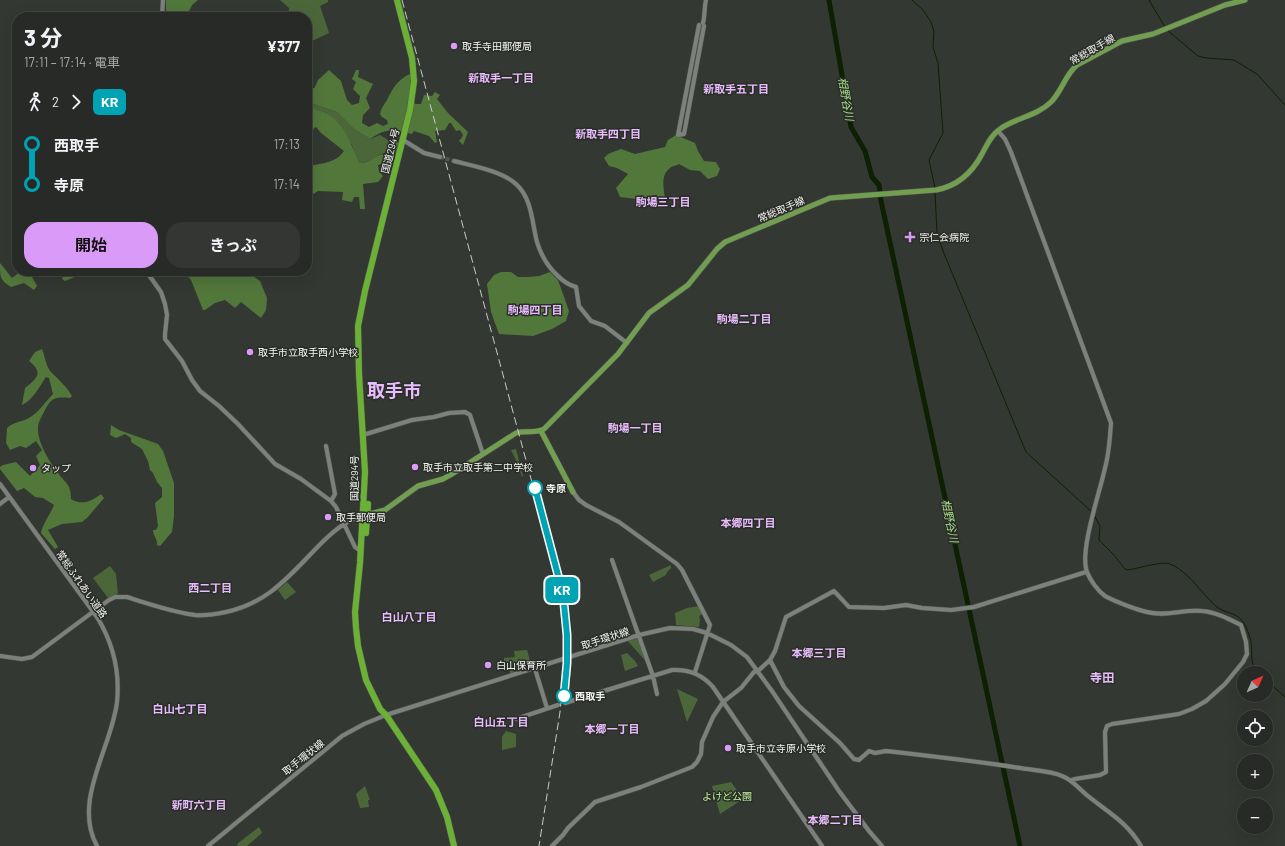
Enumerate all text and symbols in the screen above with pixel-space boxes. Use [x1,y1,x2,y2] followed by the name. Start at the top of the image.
[24,24,62,50] text: 3 分
[1067,31,1117,67] street label: 常総取手線
[267,37,300,55] text: ¥377
[462,40,532,52] place label: 取手寺田郵便局
[449,41,459,51] marker: 取手寺田郵便局
[24,54,120,70] text: 17:11 – 17:14 · 電車
[468,71,534,84] district label: 新取手一丁目
[836,76,857,123] water label: 相野谷川
[703,82,769,95] district label: 新取手五丁目
[24,91,46,113] icon: walk
[65,91,87,113] icon: forward
[101,93,118,110] text: KR
[52,94,59,110] text: 2
[379,127,401,175] street label: 国道294号
[575,127,641,140] district label: 新取手四丁目
[54,136,99,154] text: 西取手
[274,136,300,152] text: 17:13
[54,176,84,194] text: 寺原
[273,176,300,192] text: 17:14
[756,194,806,224] street label: 常総取手線
[636,195,691,208] district label: 駒場三丁目
[24,222,158,268] button: 開始
[166,222,300,268] button: きっぷ
[904,231,916,243] marker: 宗仁会病院
[919,231,969,243] place label: 宗仁会病院
[508,303,563,316] district label: 駒場四丁目
[717,312,772,325] district label: 駒場二丁目
[258,346,358,358] place label: 取手市立取手西小学校
[245,347,255,357] marker: 取手市立取手西小学校
[367,379,421,401] district label: 取手市
[608,421,663,434] district label: 駒場一丁目
[348,455,360,501] street label: 国道294号
[423,461,533,473] place label: 取手市立取手第二中学校
[41,462,71,474] place label: タップ
[410,462,420,472] marker: 取手市立取手第二中学校
[28,463,38,473] marker: タップ
[527,480,543,496] marker: 寺原
[546,482,566,494] place label: 寺原
[940,498,962,545] water label: 相野谷川
[336,511,386,523] place label: 取手郵便局
[323,512,333,522] marker: 取手郵便局
[721,516,776,529] district label: 本郷四丁目
[54,548,110,620] street label: 常総ふれあい道路
[544,577,580,603] line badge: KR
[188,581,232,594] district label: 西二丁目
[553,581,571,598] text: KR
[382,610,437,623] district label: 白山八丁目
[579,625,631,651] street label: 取手環状線
[792,646,847,659] district label: 本郷三丁目
[496,659,546,671] place label: 白山保育所
[483,660,493,670] marker: 白山保育所
[1237,666,1273,702] north arrow
[1237,666,1273,834] map controls
[1090,670,1114,684] district label: 寺田
[556,688,572,704] marker: 西取手
[575,690,605,702] place label: 西取手
[153,702,208,715] district label: 白山七丁目
[1237,710,1273,746] button: locate
[474,715,529,728] district label: 白山五丁目
[585,722,640,735] district label: 本郷一丁目
[280,737,326,777] street label: 取手環状線
[736,742,826,754] place label: 取手市立寺原小学校
[723,743,733,753] marker: 取手市立寺原小学校
[1237,754,1273,790] button: +
[702,790,752,802] park label: よけど公園
[172,798,227,811] district label: 新町六丁目
[1237,798,1273,834] button: −
[808,813,863,826] district label: 本郷二丁目

